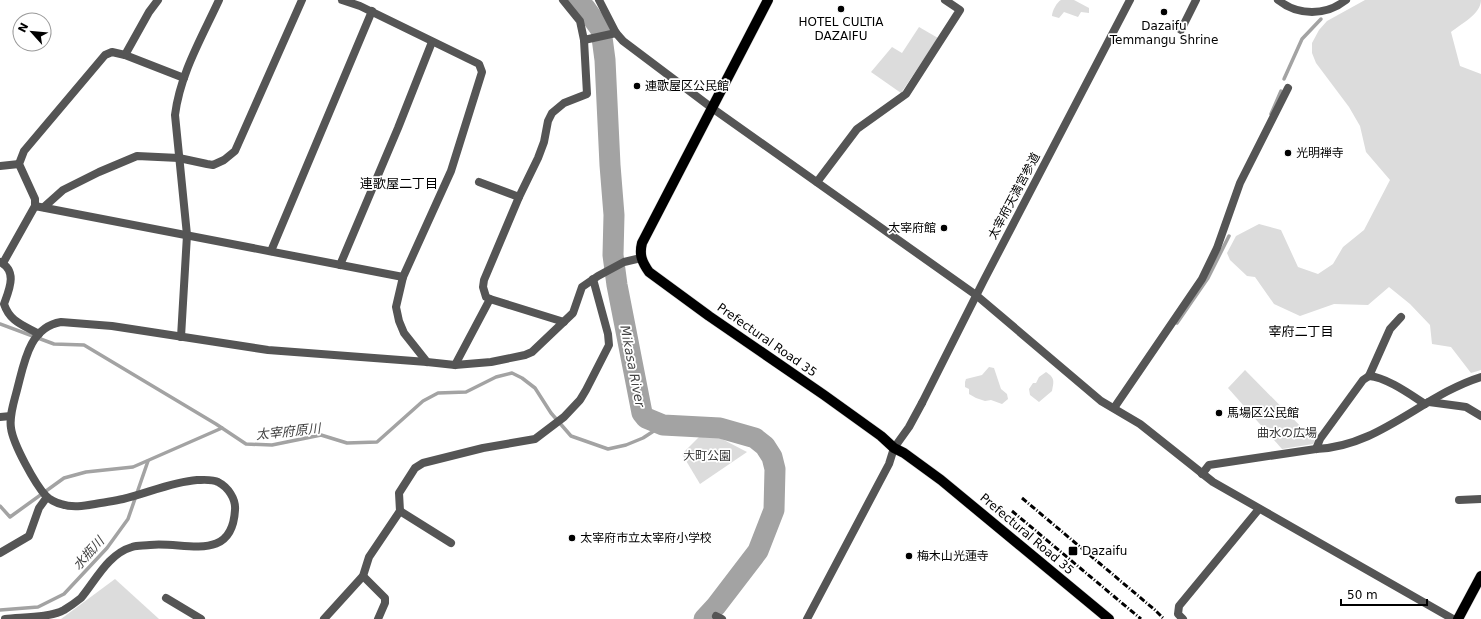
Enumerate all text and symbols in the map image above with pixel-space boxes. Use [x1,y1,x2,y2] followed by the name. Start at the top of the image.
[836,4,846,14] marker: HOTEL CULTIA DAZAIFU
[1159,7,1169,17] marker: Dazaifu Temmangu Shrine
[12,12,52,52] north arrow
[798,15,884,43] place label: HOTEL CULTIA DAZAIFU
[1109,19,1218,47] place label: Dazaifu Temmangu Shrine
[16,21,31,35] text: N
[645,79,729,93] place label: 連歌屋区公民館
[632,81,642,91] marker: 連歌屋区公民館
[1296,146,1344,160] place label: 光明禅寺
[1283,148,1293,158] marker: 光明禅寺
[985,150,1043,242] street label: 太宰府天満宮参道
[360,176,438,191] district label: 連歌屋二丁目
[888,221,936,235] place label: 太宰府館
[939,223,949,233] marker: 太宰府館
[715,300,819,380] street label: Prefectural Road 35
[617,324,648,410] water label: Mikasa River
[1268,324,1334,339] district label: 宰府二丁目
[1227,406,1299,420] place label: 馬場区公民館
[1214,408,1224,418] marker: 馬場区公民館
[255,420,323,442] water label: 太宰府原川
[1257,426,1317,440] park label: 曲水の広場
[683,449,731,463] park label: 大町公園
[977,491,1077,577] street label: Prefectural Road 35
[580,531,712,545] place label: 太宰府市立太宰府小学校
[70,532,108,573] water label: 水瓶川
[567,533,577,543] marker: 太宰府市立太宰府小学校
[1082,544,1127,558] place label: Dazaifu
[1067,545,1079,557] marker: Dazaifu
[917,549,989,563] place label: 梅木山光蓮寺
[904,551,914,561] marker: 梅木山光蓮寺
[1341,581,1427,607] scale bar
[1347,588,1378,602] text: 50 m

